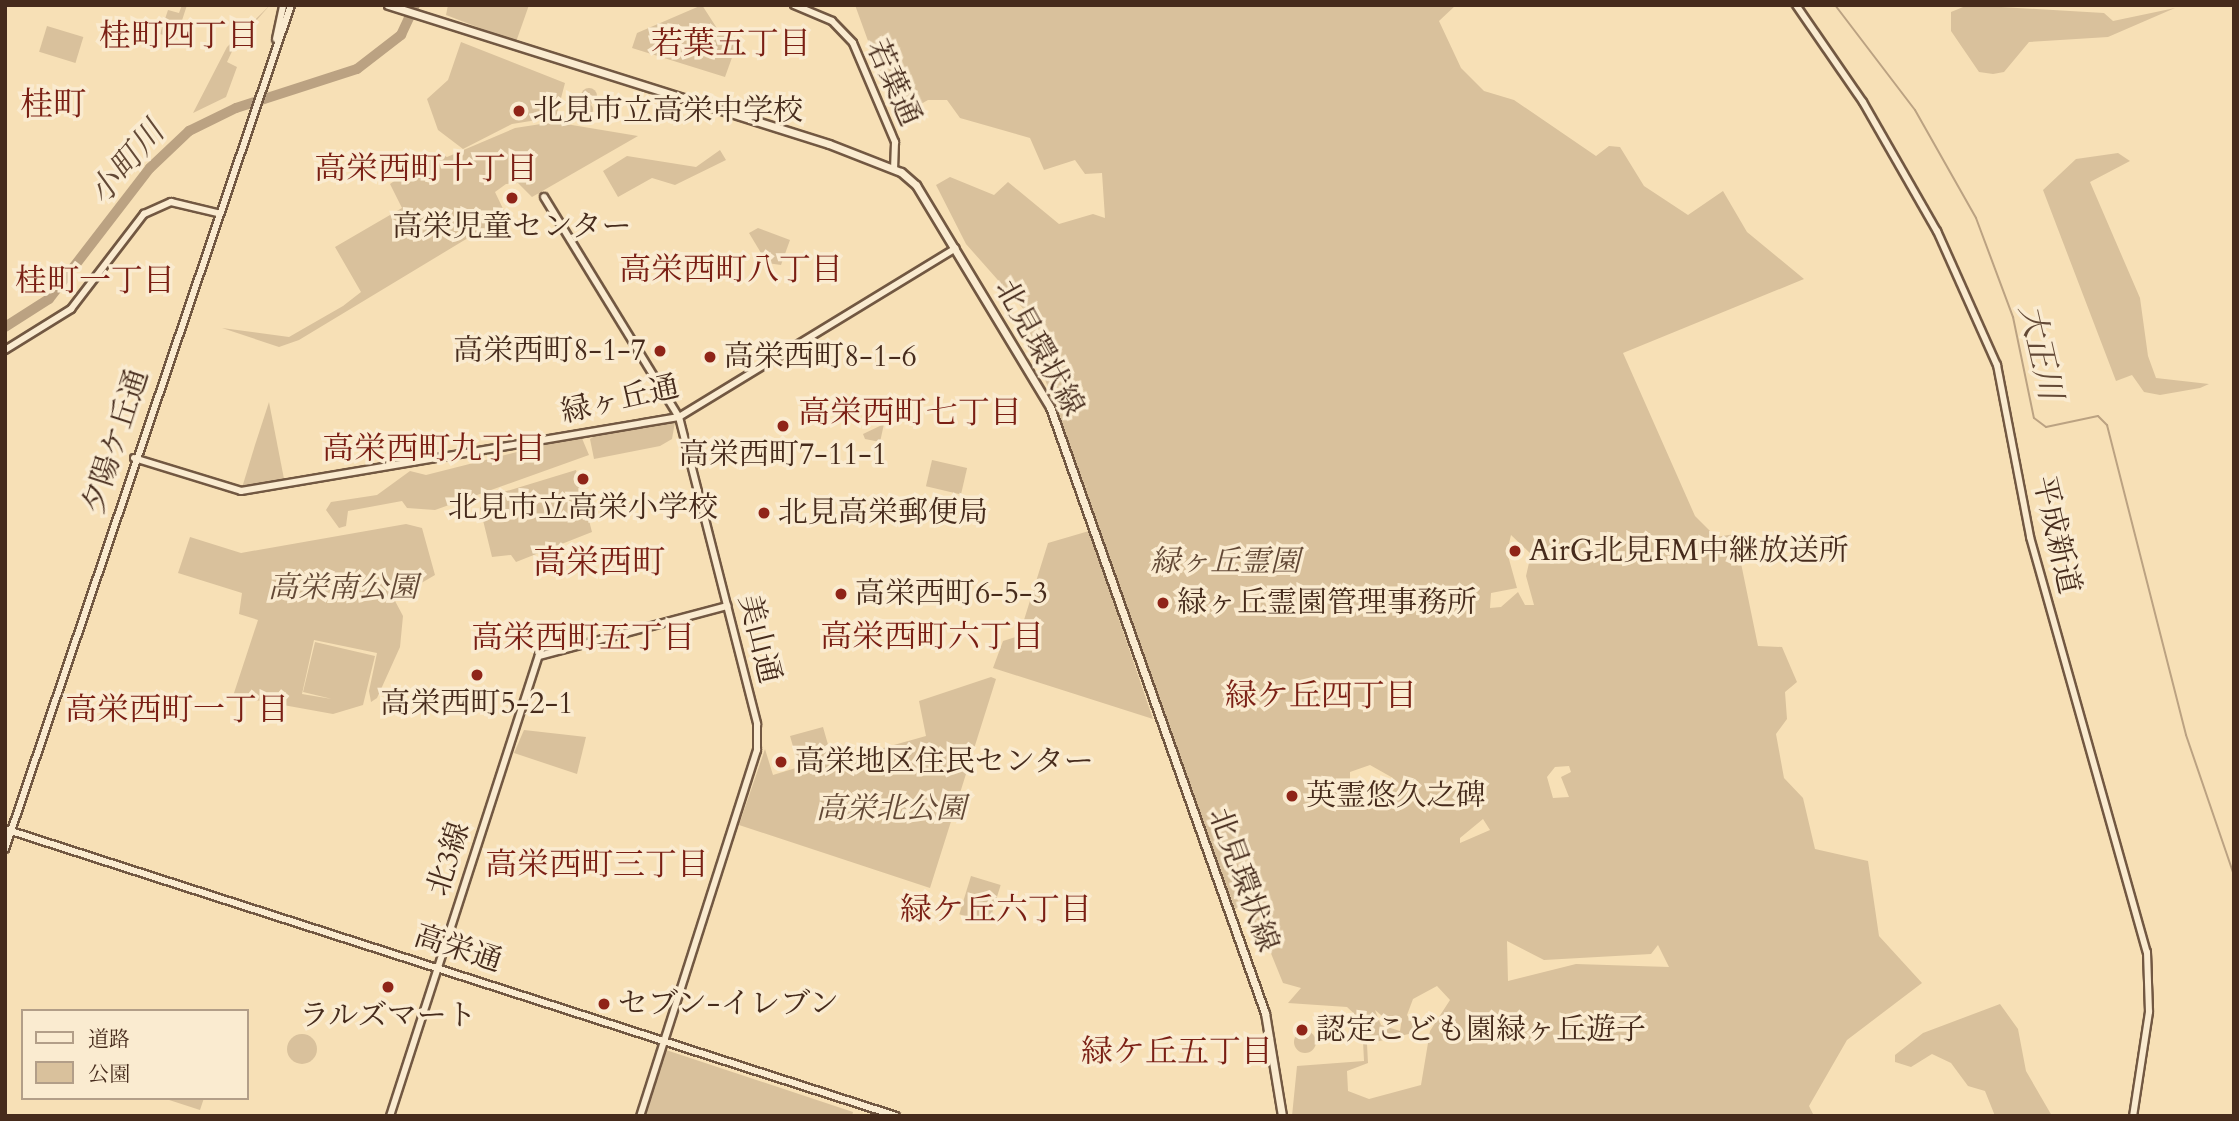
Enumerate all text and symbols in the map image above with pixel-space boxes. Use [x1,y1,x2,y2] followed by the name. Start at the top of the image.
[99,17,259,55] district label: 桂町四丁目
[651,25,811,63] district label: 若葉五丁目
[858,35,928,131] street label: 若葉通
[20,85,86,125] district label: 桂町
[533,93,803,129] place label: 北見市立高栄中学校
[511,103,527,119] marker: 北見市立高栄中学校
[81,114,173,212] water label: 小町川
[314,150,538,188] district label: 高栄西町十丁目
[504,190,520,206] marker: 高栄児童センター
[392,209,632,245] place label: 高栄児童センター
[619,251,843,289] district label: 高栄西町八丁目
[15,262,175,300] district label: 桂町一丁目
[987,274,1091,422] street label: 北見環状線
[2010,301,2070,403] water label: 大正川
[453,333,646,369] place label: 高栄西町8-1-7
[724,339,917,375] place label: 高栄西町8-1-6
[652,343,668,359] marker: 高栄西町8-1-7
[702,349,718,365] marker: 高栄西町8-1-6
[76,365,156,519] street label: 夕陽ケ丘通
[557,369,683,431] street label: 緑ヶ丘通
[798,394,1022,432] district label: 高栄西町七丁目
[775,418,791,434] marker: 高栄西町7-11-1
[322,430,546,468] district label: 高栄西町九丁目
[679,437,887,473] place label: 高栄西町7-11-1
[575,471,591,487] marker: 北見市立高栄小学校
[2025,472,2087,598] street label: 平成新道
[448,490,718,526] place label: 北見市立高栄小学校
[778,495,988,531] place label: 北見高栄郵便局
[756,505,772,521] marker: 北見高栄郵便局
[1529,533,1849,569] place label: AirG北見FM中継放送所
[533,543,665,583] district label: 高栄西町
[1507,543,1523,559] marker: AirG北見FM中継放送所
[1150,544,1300,580] park label: 緑ヶ丘霊園
[268,570,418,606] park label: 高栄南公園
[855,576,1048,612] place label: 高栄西町6-5-3
[1177,585,1477,621] place label: 緑ヶ丘霊園管理事務所
[833,586,849,602] marker: 高栄西町6-5-3
[731,591,787,687] street label: 美山通
[1155,595,1171,611] marker: 緑ヶ丘霊園管理事務所
[820,618,1044,656] district label: 高栄西町六丁目
[471,619,695,657] district label: 高栄西町五丁目
[469,667,485,683] marker: 高栄西町5-2-1
[1225,677,1417,715] district label: 緑ケ丘四丁目
[381,686,573,722] place label: 高栄西町5-2-1
[65,691,289,729] district label: 高栄西町一丁目
[795,744,1095,780] place label: 高栄地区住民センター
[773,754,789,770] marker: 高栄地区住民センター
[1306,778,1486,814] place label: 英霊悠久之碑
[1284,788,1300,804] marker: 英霊悠久之碑
[816,791,966,827] park label: 高栄北公園
[1200,803,1286,957] street label: 北見環状線
[420,818,478,900] street label: 北3線
[485,846,709,884] district label: 高栄西町三丁目
[900,891,1092,929] district label: 緑ケ丘六丁目
[410,918,506,980] street label: 高栄通
[380,979,396,995] marker: ラルズマート
[618,986,841,1022] place label: セブン-イレブン
[596,996,612,1012] marker: セブン-イレブン
[298,998,478,1034] place label: ラルズマート
[21,1009,248,1100] legend
[1316,1012,1646,1048] place label: 認定こども園緑ヶ丘遊子
[1294,1022,1310,1038] marker: 認定こども園緑ヶ丘遊子
[88,1025,130,1054] text: 道路
[1081,1033,1273,1071] district label: 緑ケ丘五丁目
[88,1060,130,1089] text: 公園

